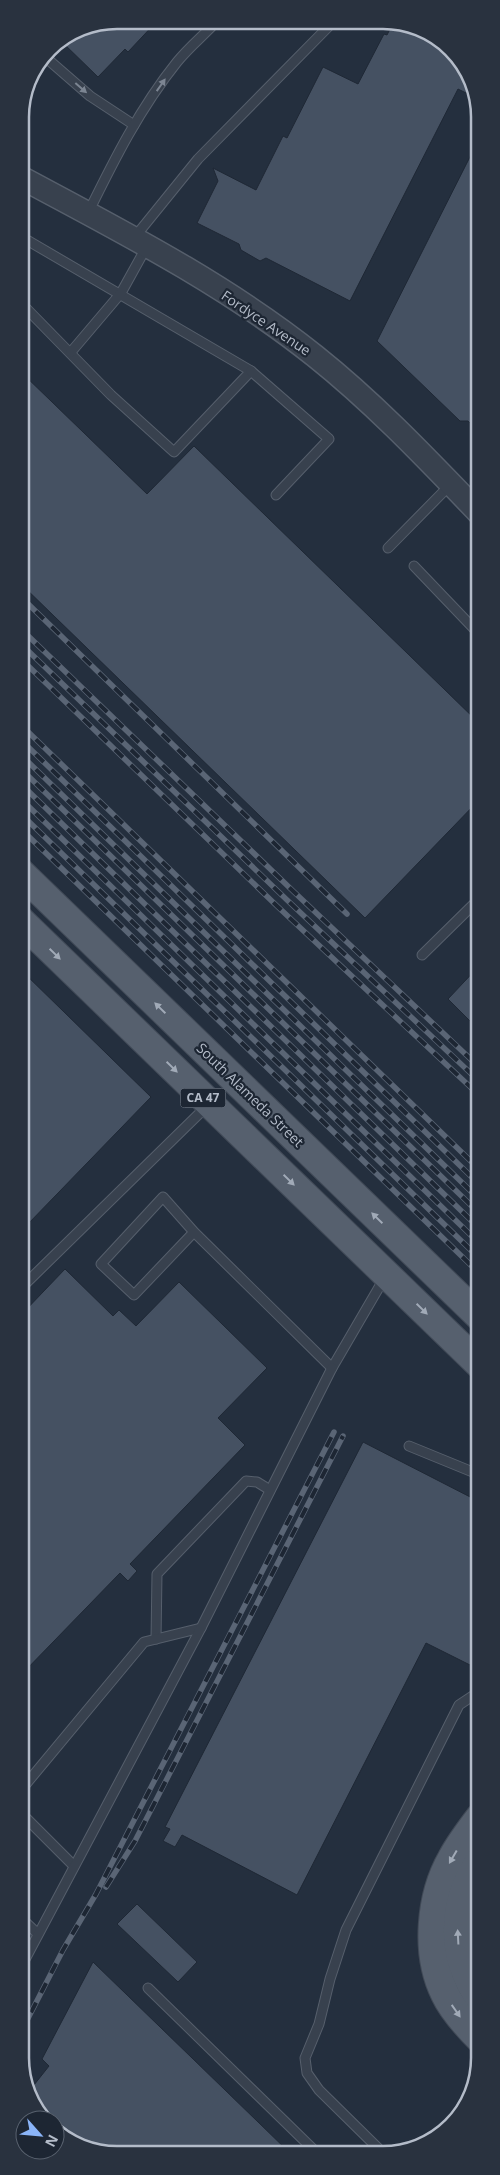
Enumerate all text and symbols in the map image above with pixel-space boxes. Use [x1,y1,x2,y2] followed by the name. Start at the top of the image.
[156,78,166,91] one-way arrow
[74,82,87,93] one-way arrow
[218,286,315,360] street label: Fordyce Avenue
[49,948,61,960] one-way arrow
[154,1002,166,1014] one-way arrow
[193,1038,308,1151] street label: South Alameda Street
[166,1061,178,1073] one-way arrow
[180,1088,226,1108] road number: CA 47
[283,1174,295,1186] one-way arrow
[371,1212,383,1224] one-way arrow
[415,1303,427,1315] one-way arrow
[448,1851,457,1864] one-way arrow
[454,1929,462,1945] one-way arrow
[451,2004,461,2018] one-way arrow
[15,2110,65,2160] north arrow
[41,2132,63,2151] text: N

